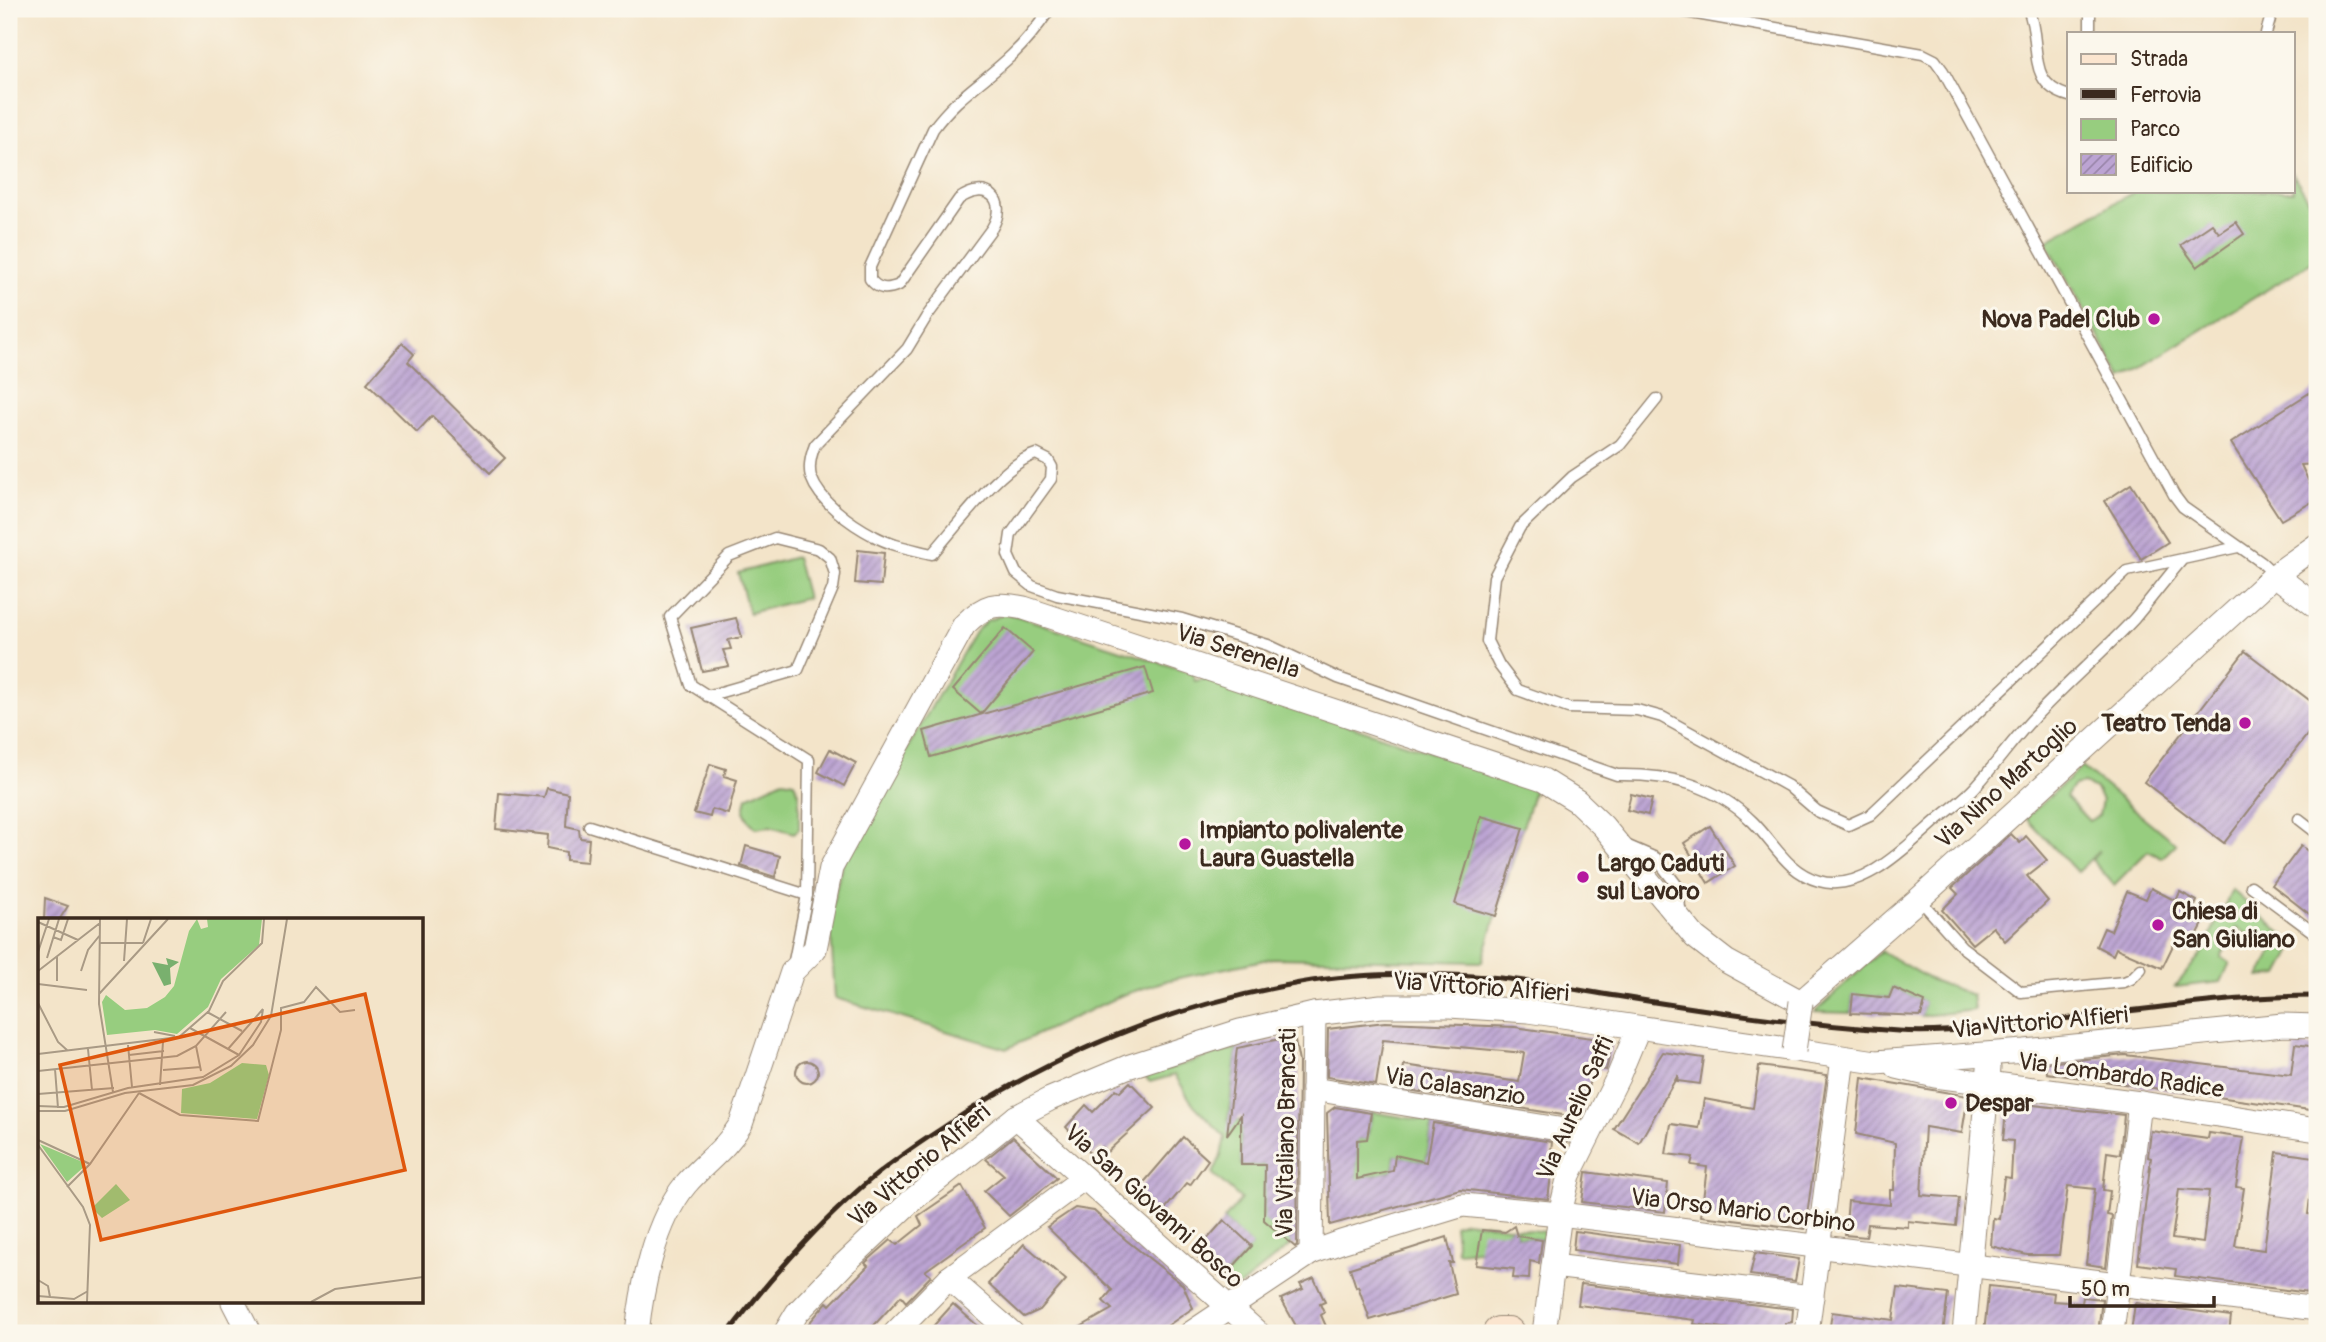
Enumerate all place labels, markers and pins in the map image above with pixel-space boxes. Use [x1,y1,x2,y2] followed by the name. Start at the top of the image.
[1981,305,2140,334] place label: Nova Padel Club
[2146,311,2162,327] marker: Nova Padel Club
[2100,709,2231,738] place label: Teatro Tenda
[2237,715,2253,731] marker: Teatro Tenda
[1199,816,1404,873] place label: Impianto polivalente Laura Guastella
[1177,836,1193,852] marker: Impianto polivalente Laura Guastella
[1597,849,1724,906] place label: Largo Caduti sul Lavoro
[1575,869,1591,885] marker: Largo Caduti sul Lavoro
[2172,897,2295,954] place label: Chiesa di San Giuliano
[2150,917,2166,933] marker: Chiesa di San Giuliano
[1965,1089,2034,1118] place label: Despar
[1943,1095,1959,1111] marker: Despar

